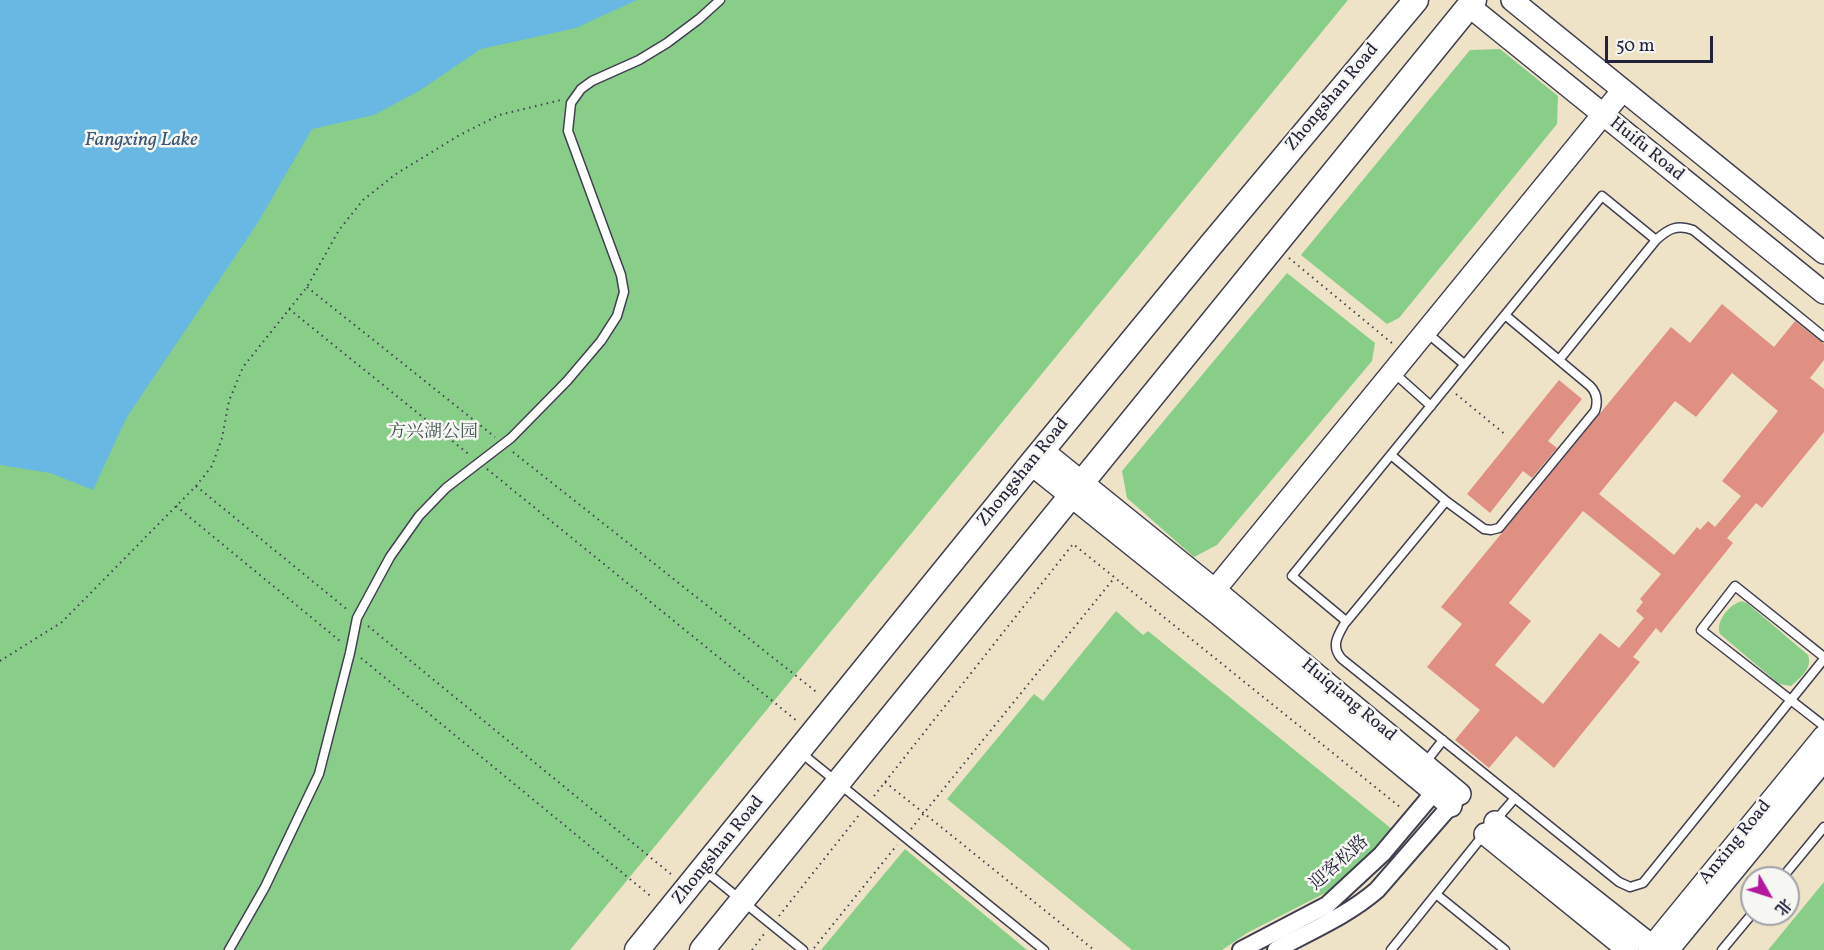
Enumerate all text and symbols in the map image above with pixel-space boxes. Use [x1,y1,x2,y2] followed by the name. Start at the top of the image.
[1608,24,1716,62] scale bar
[1616,34,1655,59] text: 50 m
[1282,40,1384,156] street label: Zhongshan Road
[1604,113,1688,187] street label: Huifu Road
[85,129,197,153] water label: Fangxing Lake
[973,414,1075,532] street label: Zhongshan Road
[388,423,478,445] park label: 方兴湖公园
[1296,655,1400,747] street label: Huiqiang Road
[668,792,770,910] street label: Zhongshan Road
[1695,796,1777,890] street label: Anxing Road
[1306,832,1374,896] street label: 迎客松路
[1740,866,1800,926] north arrow
[1769,893,1796,919] text: 北

